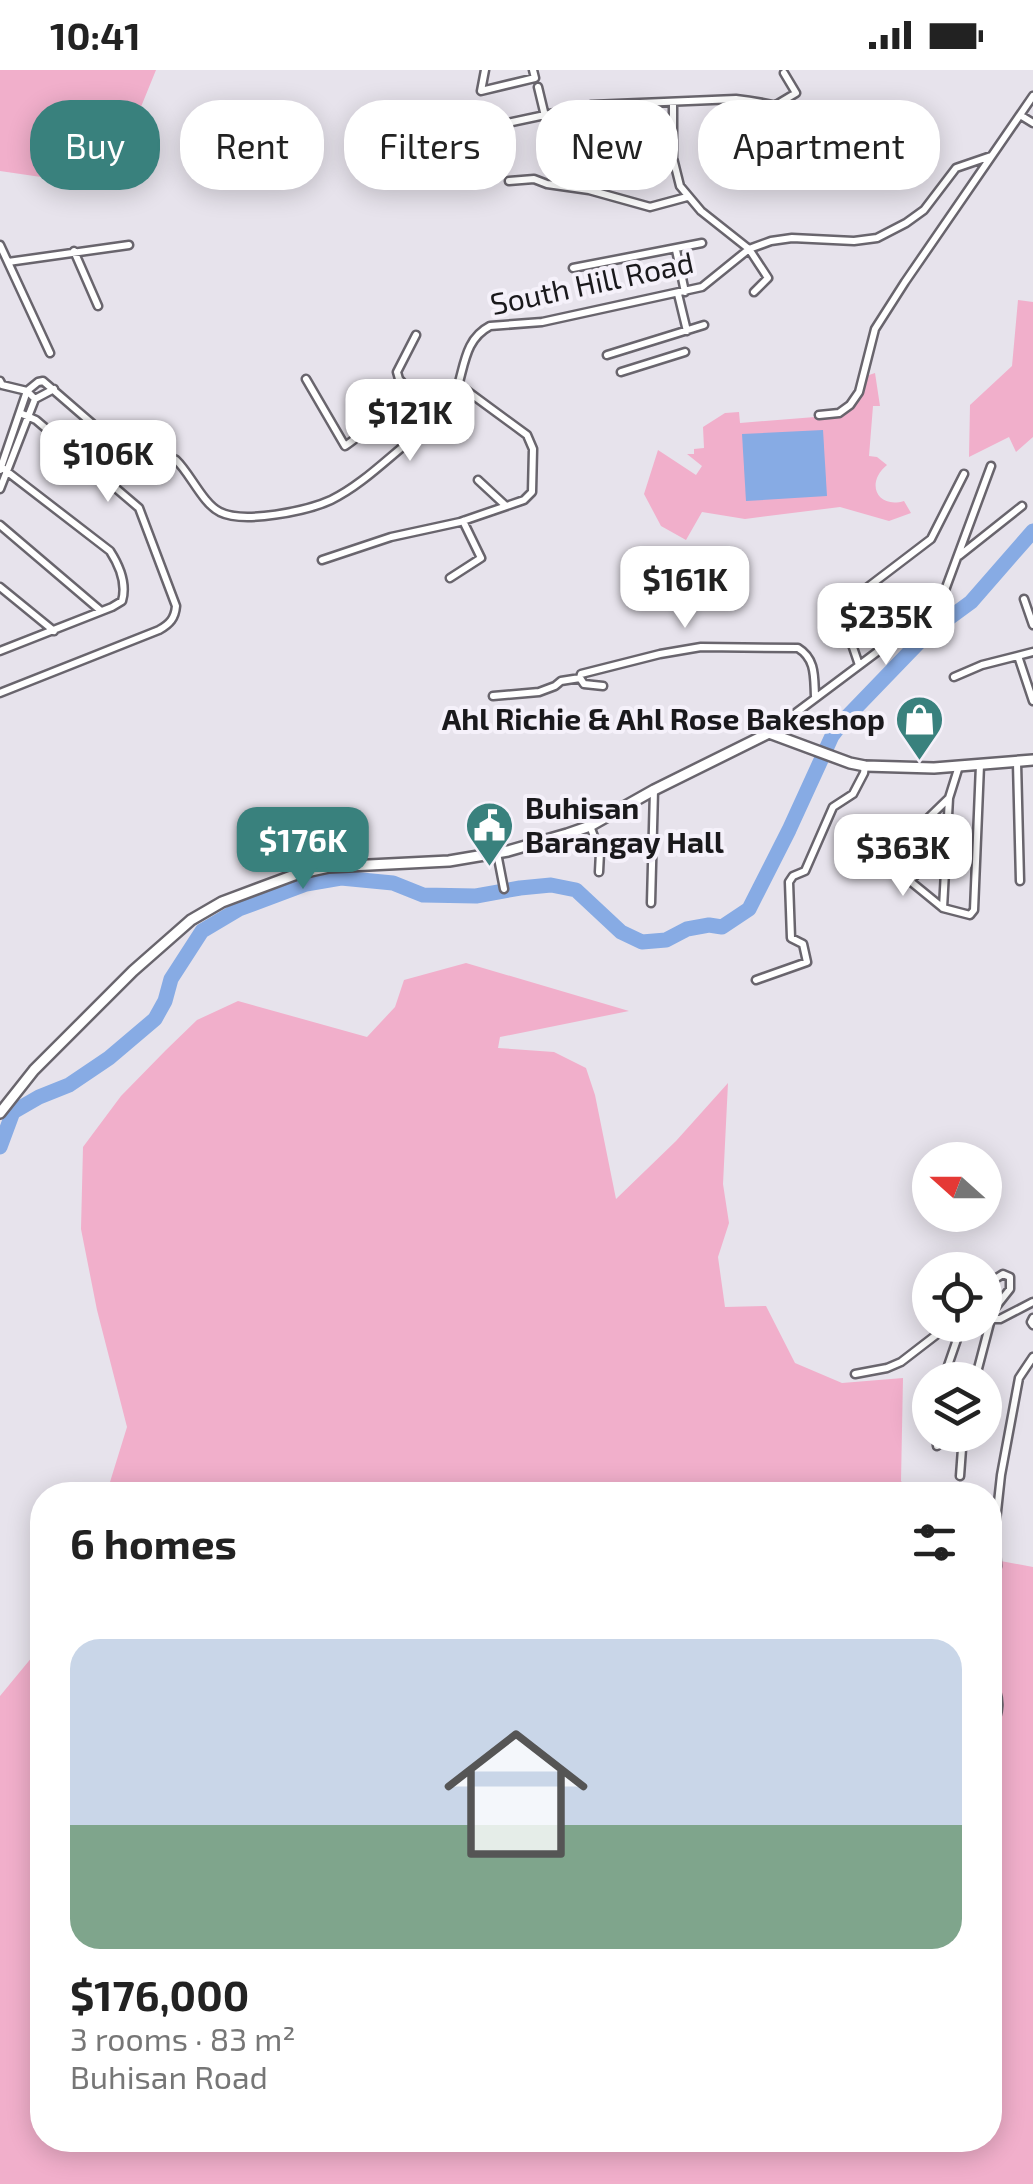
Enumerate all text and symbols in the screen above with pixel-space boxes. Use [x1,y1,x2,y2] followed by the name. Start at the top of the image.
[50,12,141,58] text: 10:41
[30,100,160,190] chip: Buy
[180,100,324,190] chip: Rent
[344,100,516,190] chip: Filters
[536,100,678,190] chip: New
[698,100,940,190] chip: Apartment
[487,243,696,321] street label: South Hill Road
[340,379,480,464] pin: $121K
[367,392,453,430] text: $121K
[38,420,178,505] pin: $106K
[62,433,154,471] text: $106K
[615,546,755,631] pin: $161K
[642,559,728,597] text: $161K
[816,583,956,668] pin: $235K
[839,596,933,634] text: $235K
[894,694,946,762] shop icon: Ahl Richie & Ahl Rose Bakeshop
[442,700,885,736] place label: Ahl Richie & Ahl Rose Bakeshop
[525,789,724,860] place label: Buhisan Barangay Hall
[464,800,516,868] public building icon: Buhisan Barangay Hall
[233,807,373,892] pin: $176K
[833,814,973,899] pin: $363K
[259,820,347,858] text: $176K
[856,827,950,865] text: $363K
[912,1142,1002,1232] north arrow
[912,1142,1002,1452] map controls
[912,1252,1002,1342] button: locate
[912,1362,1002,1452] button: layers
[907,1515,962,1570] icon: filters
[70,1517,237,1567] text: 6 homes
[426,1704,606,1884] icon: home
[70,1969,249,2019] text: $176,000
[70,2019,295,2057] text: 3 rooms · 83 m²
[70,2057,268,2095] text: Buhisan Road

